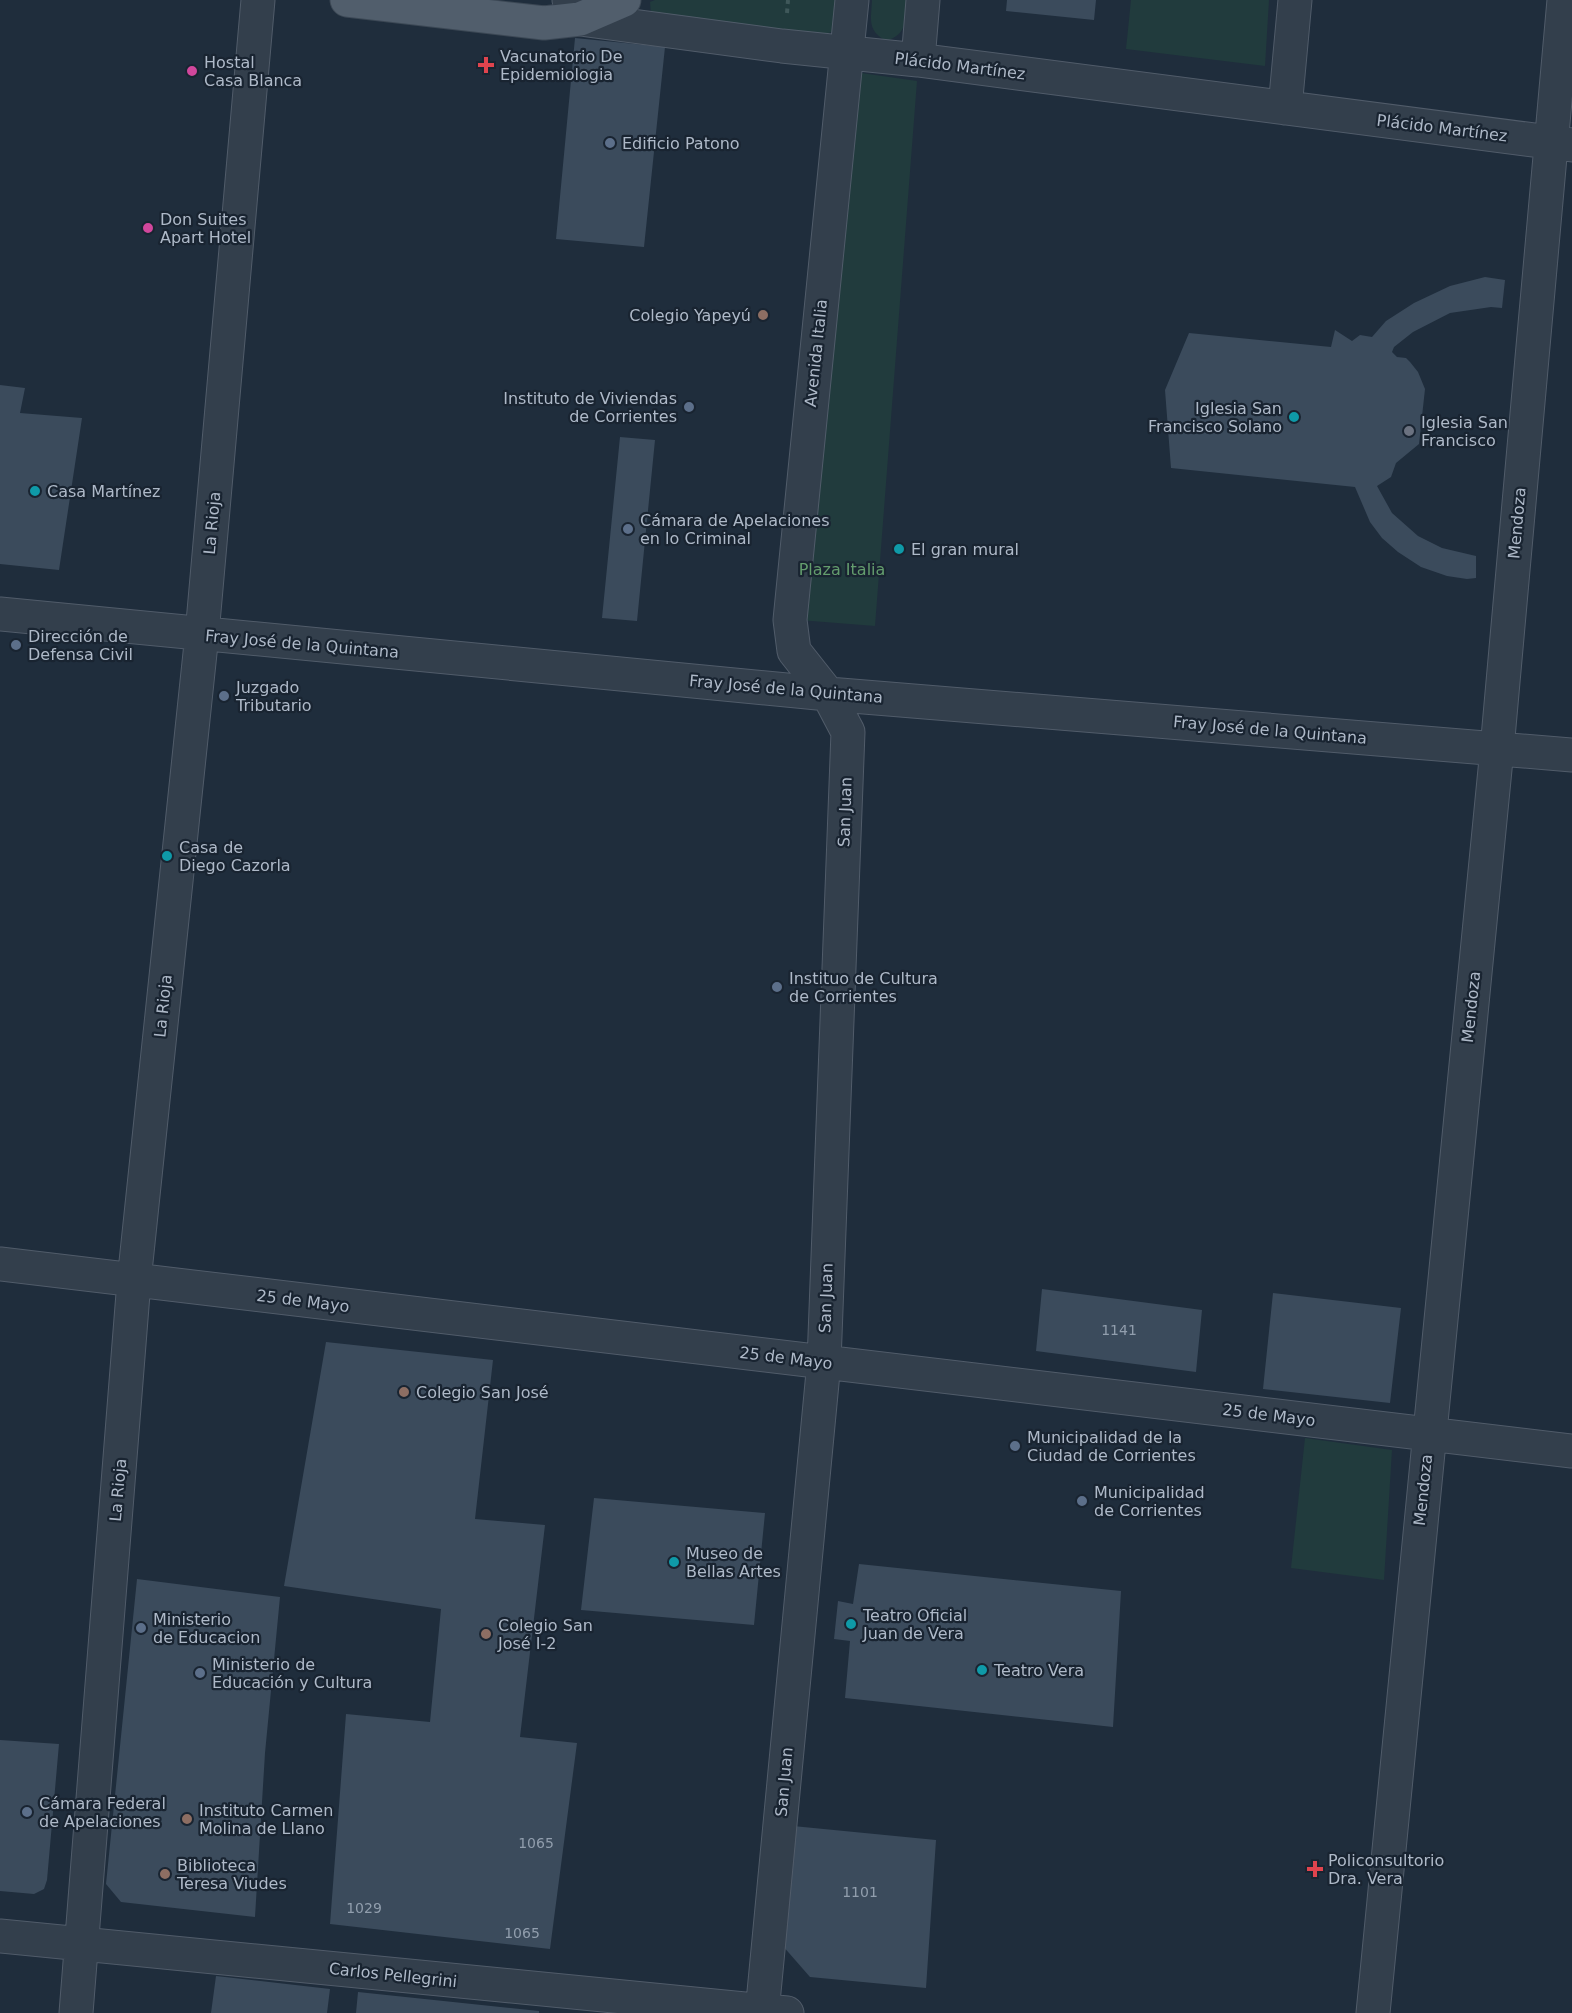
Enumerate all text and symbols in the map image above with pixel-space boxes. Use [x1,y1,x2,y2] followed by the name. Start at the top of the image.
[500,47,623,84] place label: Vacunatorio De Epidemiologia
[894,49,1026,83] street label: Plácido Martínez
[204,53,302,90] place label: Hostal Casa Blanca
[477,56,495,74] marker: Vacunatorio De Epidemiologia
[185,64,199,78] marker: Hostal Casa Blanca
[1376,111,1508,145] street label: Plácido Martínez
[622,134,740,153] place label: Edificio Patono
[603,136,617,150] marker: Edificio Patono
[160,210,251,247] place label: Don Suites Apart Hotel
[141,221,155,235] marker: Don Suites Apart Hotel
[801,298,831,408] street label: Avenida Italia
[629,306,751,325] place label: Colegio Yapeyú
[756,308,770,322] marker: Colegio Yapeyú
[503,389,677,426] place label: Instituto de Viviendas de Corrientes
[1148,399,1282,436] place label: Iglesia San Francisco Solano
[682,400,696,414] marker: Instituto de Viviendas de Corrientes
[1287,410,1301,424] marker: Iglesia San Francisco Solano
[1421,413,1508,450] place label: Iglesia San Francisco
[1402,424,1416,438] marker: Iglesia San Francisco
[47,482,161,501] place label: Casa Martínez
[28,484,42,498] marker: Casa Martínez
[1504,486,1530,560] street label: Mendoza
[200,491,224,555] street label: La Rioja
[640,511,829,548] place label: Cámara de Apelaciones en lo Criminal
[621,522,635,536] marker: Cámara de Apelaciones en lo Criminal
[911,540,1019,559] place label: El gran mural
[892,542,906,556] marker: El gran mural
[799,560,885,579] park label: Plaza Italia
[204,626,400,662] street label: Fray José de la Quintana
[28,627,133,664] place label: Dirección de Defensa Civil
[9,638,23,652] marker: Dirección de Defensa Civil
[688,671,884,707] street label: Fray José de la Quintana
[235,678,312,715] place label: Juzgado Tributario
[217,689,231,703] marker: Juzgado Tributario
[1172,712,1368,748] street label: Fray José de la Quintana
[834,777,856,847] street label: San Juan
[179,838,291,875] place label: Casa de Diego Cazorla
[160,849,174,863] marker: Casa de Diego Cazorla
[789,969,938,1006] place label: Instituo de Cultura de Corrientes
[1458,970,1484,1044] street label: Mendoza
[150,973,176,1039] street label: La Rioja
[770,980,784,994] marker: Instituo de Cultura de Corrientes
[815,1263,837,1333] street label: San Juan
[255,1286,351,1316] street label: 25 de Mayo
[1101,1322,1137,1338] house number: 1141
[738,1343,834,1373] street label: 25 de Mayo
[416,1383,549,1402] place label: Colegio San José
[397,1385,411,1399] marker: Colegio San José
[1221,1400,1317,1430] street label: 25 de Mayo
[1027,1428,1196,1465] place label: Municipalidad de la Ciudad de Corrientes
[1008,1439,1022,1453] marker: Municipalidad de la Ciudad de Corrientes
[1410,1453,1436,1527] street label: Mendoza
[106,1458,130,1522] street label: La Rioja
[1094,1483,1205,1520] place label: Municipalidad de Corrientes
[1075,1494,1089,1508] marker: Municipalidad de Corrientes
[686,1544,781,1581] place label: Museo de Bellas Artes
[667,1555,681,1569] marker: Museo de Bellas Artes
[862,1606,967,1643] place label: Teatro Oficial Juan de Vera
[153,1610,260,1647] place label: Ministerio de Educacion
[497,1616,593,1653] place label: Colegio San José I-2
[844,1617,858,1631] marker: Teatro Oficial Juan de Vera
[134,1621,148,1635] marker: Ministerio de Educacion
[479,1627,493,1641] marker: Colegio San José I-2
[212,1655,372,1692] place label: Ministerio de Educación y Cultura
[993,1661,1084,1680] place label: Teatro Vera
[975,1663,989,1677] marker: Teatro Vera
[193,1666,207,1680] marker: Ministerio de Educación y Cultura
[771,1746,797,1818] street label: San Juan
[39,1794,166,1831] place label: Cámara Federal de Apelaciones
[199,1801,333,1838] place label: Instituto Carmen Molina de Llano
[20,1805,34,1819] marker: Cámara Federal de Apelaciones
[180,1812,194,1826] marker: Instituto Carmen Molina de Llano
[518,1835,554,1851] house number: 1065
[1328,1851,1444,1888] place label: Policonsultorio Dra. Vera
[176,1856,287,1893] place label: Biblioteca Teresa Viudes
[1306,1860,1324,1878] marker: Policonsultorio Dra. Vera
[158,1867,172,1881] marker: Biblioteca Teresa Viudes
[842,1884,878,1900] house number: 1101
[346,1900,382,1916] house number: 1029
[504,1925,540,1941] house number: 1065
[328,1959,458,1991] street label: Carlos Pellegrini

